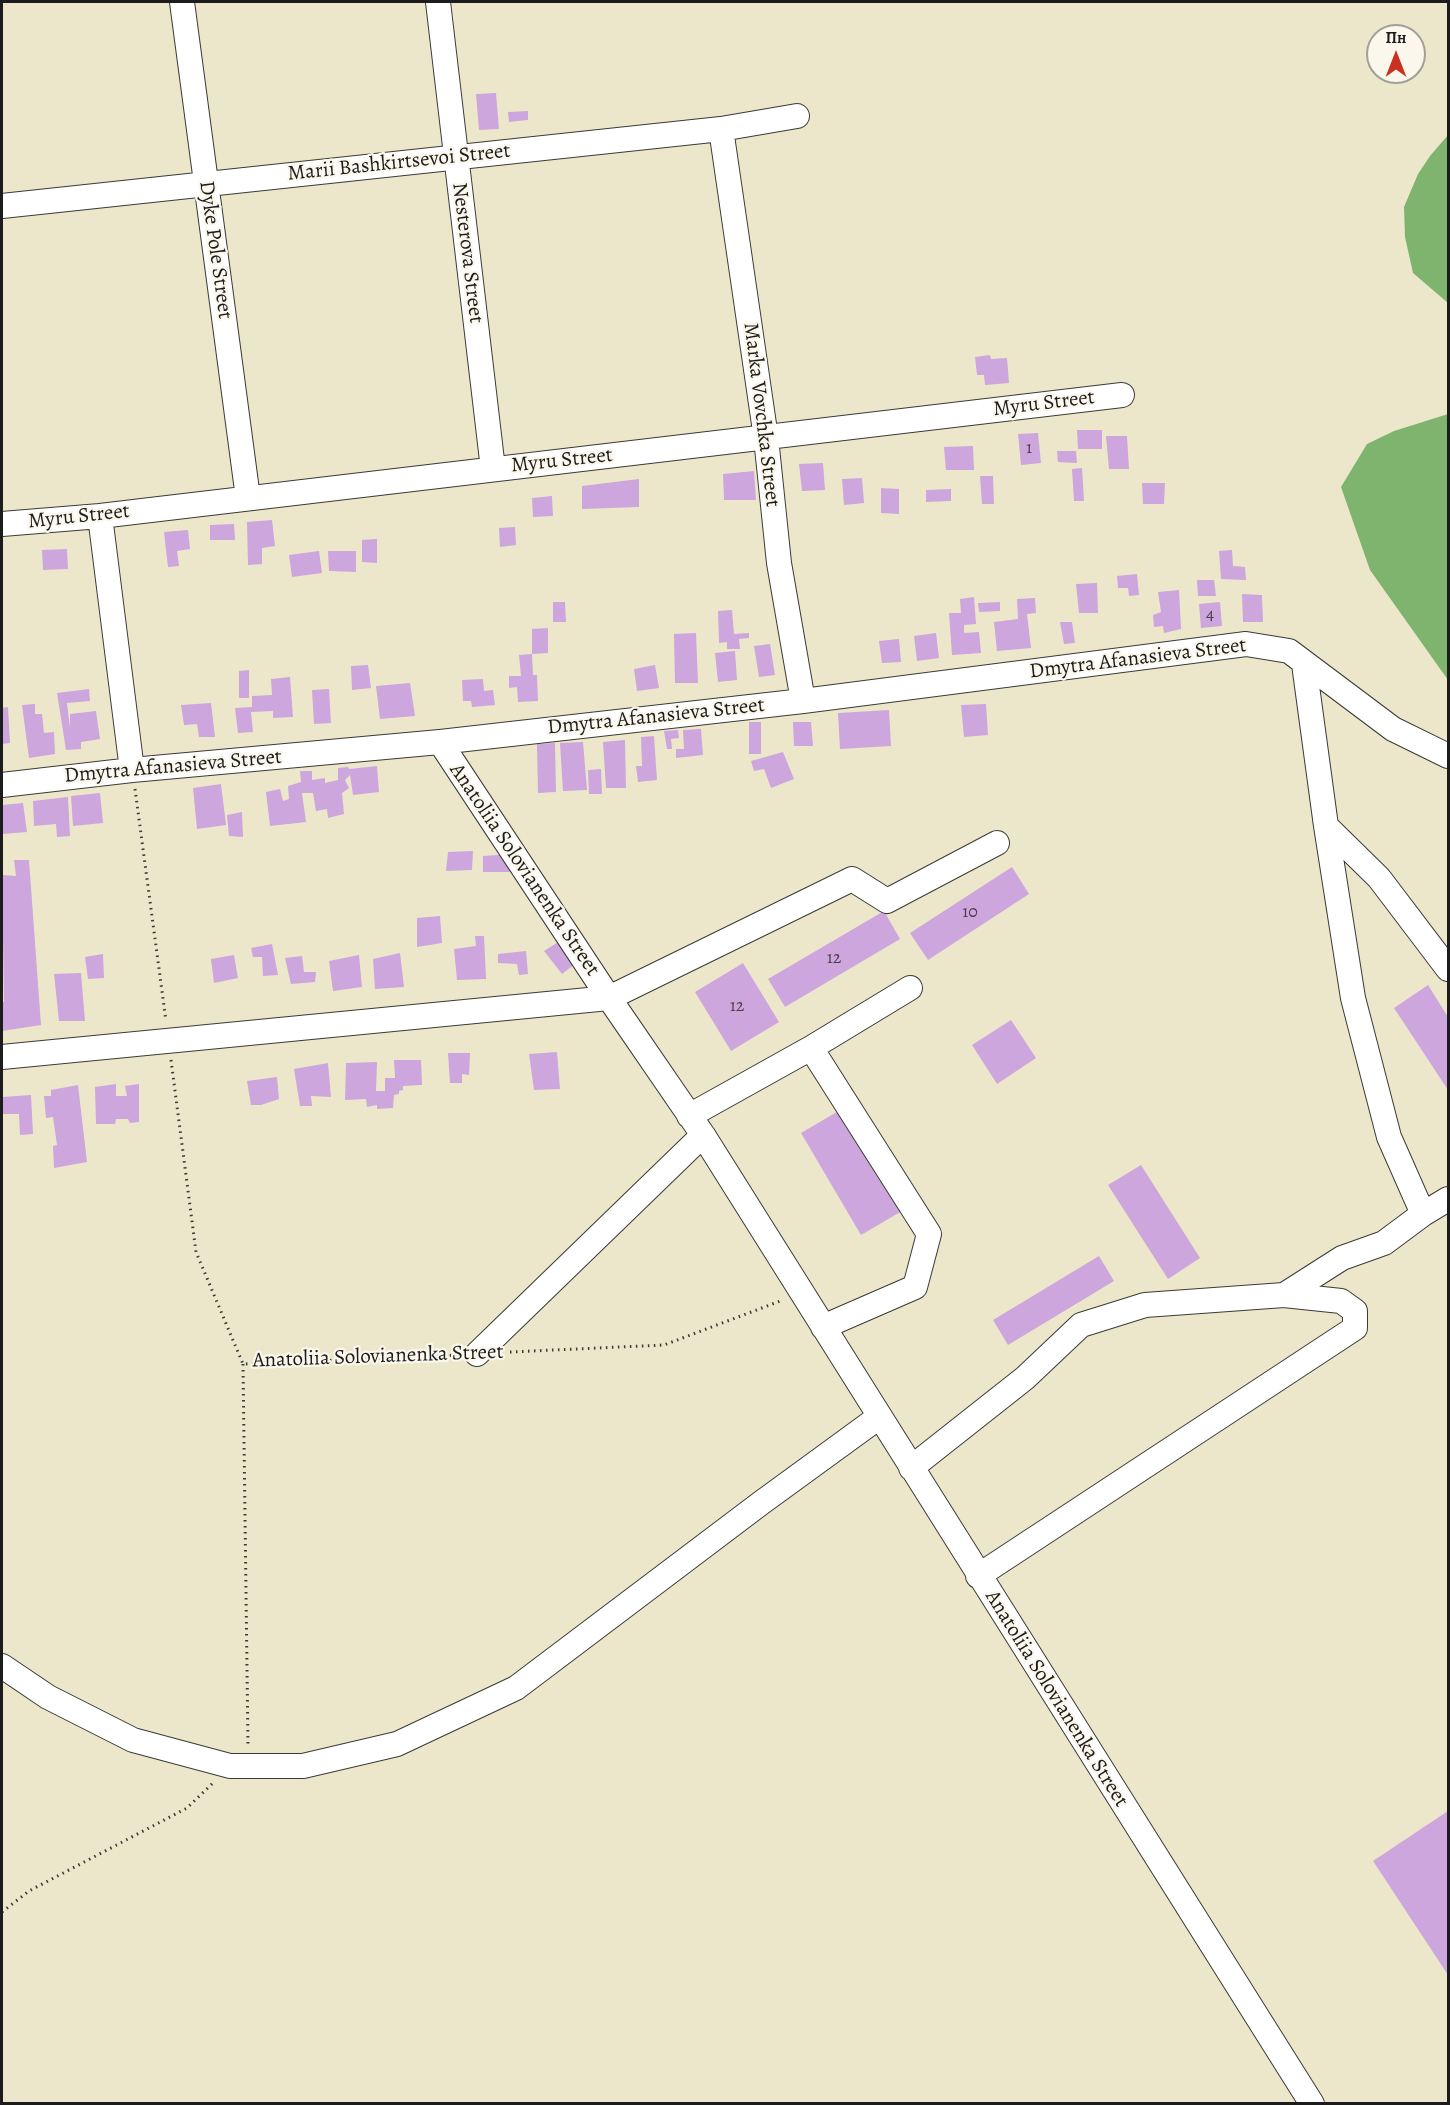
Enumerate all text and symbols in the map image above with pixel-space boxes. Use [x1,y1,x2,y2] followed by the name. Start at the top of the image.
[1366,24,1426,84] north arrow
[1386,27,1406,49] text: Пн
[286,139,512,187] street label: Marii Bashkirtsevoi Street
[193,179,237,321] street label: Dyke Pole Street
[446,181,488,325] street label: Nesterova Street
[737,321,785,509] street label: Marka Vovchka Street
[992,385,1096,423] street label: Myru Street
[1026,438,1032,460] house number: 1
[510,443,614,479] street label: Myru Street
[27,499,131,535] street label: Myru Street
[1206,604,1214,626] house number: 4
[1028,633,1248,685] street label: Dmytra Afanasieva Street
[546,693,766,741] street label: Dmytra Afanasieva Street
[63,745,283,789] street label: Dmytra Afanasieva Street
[443,759,605,981] street label: Anatoliia Solovianenka Street
[962,902,978,924] house number: 10
[827,948,841,970] house number: 12
[730,996,744,1018] house number: 12
[252,1340,504,1374] street label: Anatoliia Solovianenka Street
[979,1586,1133,1812] street label: Anatoliia Solovianenka Street

